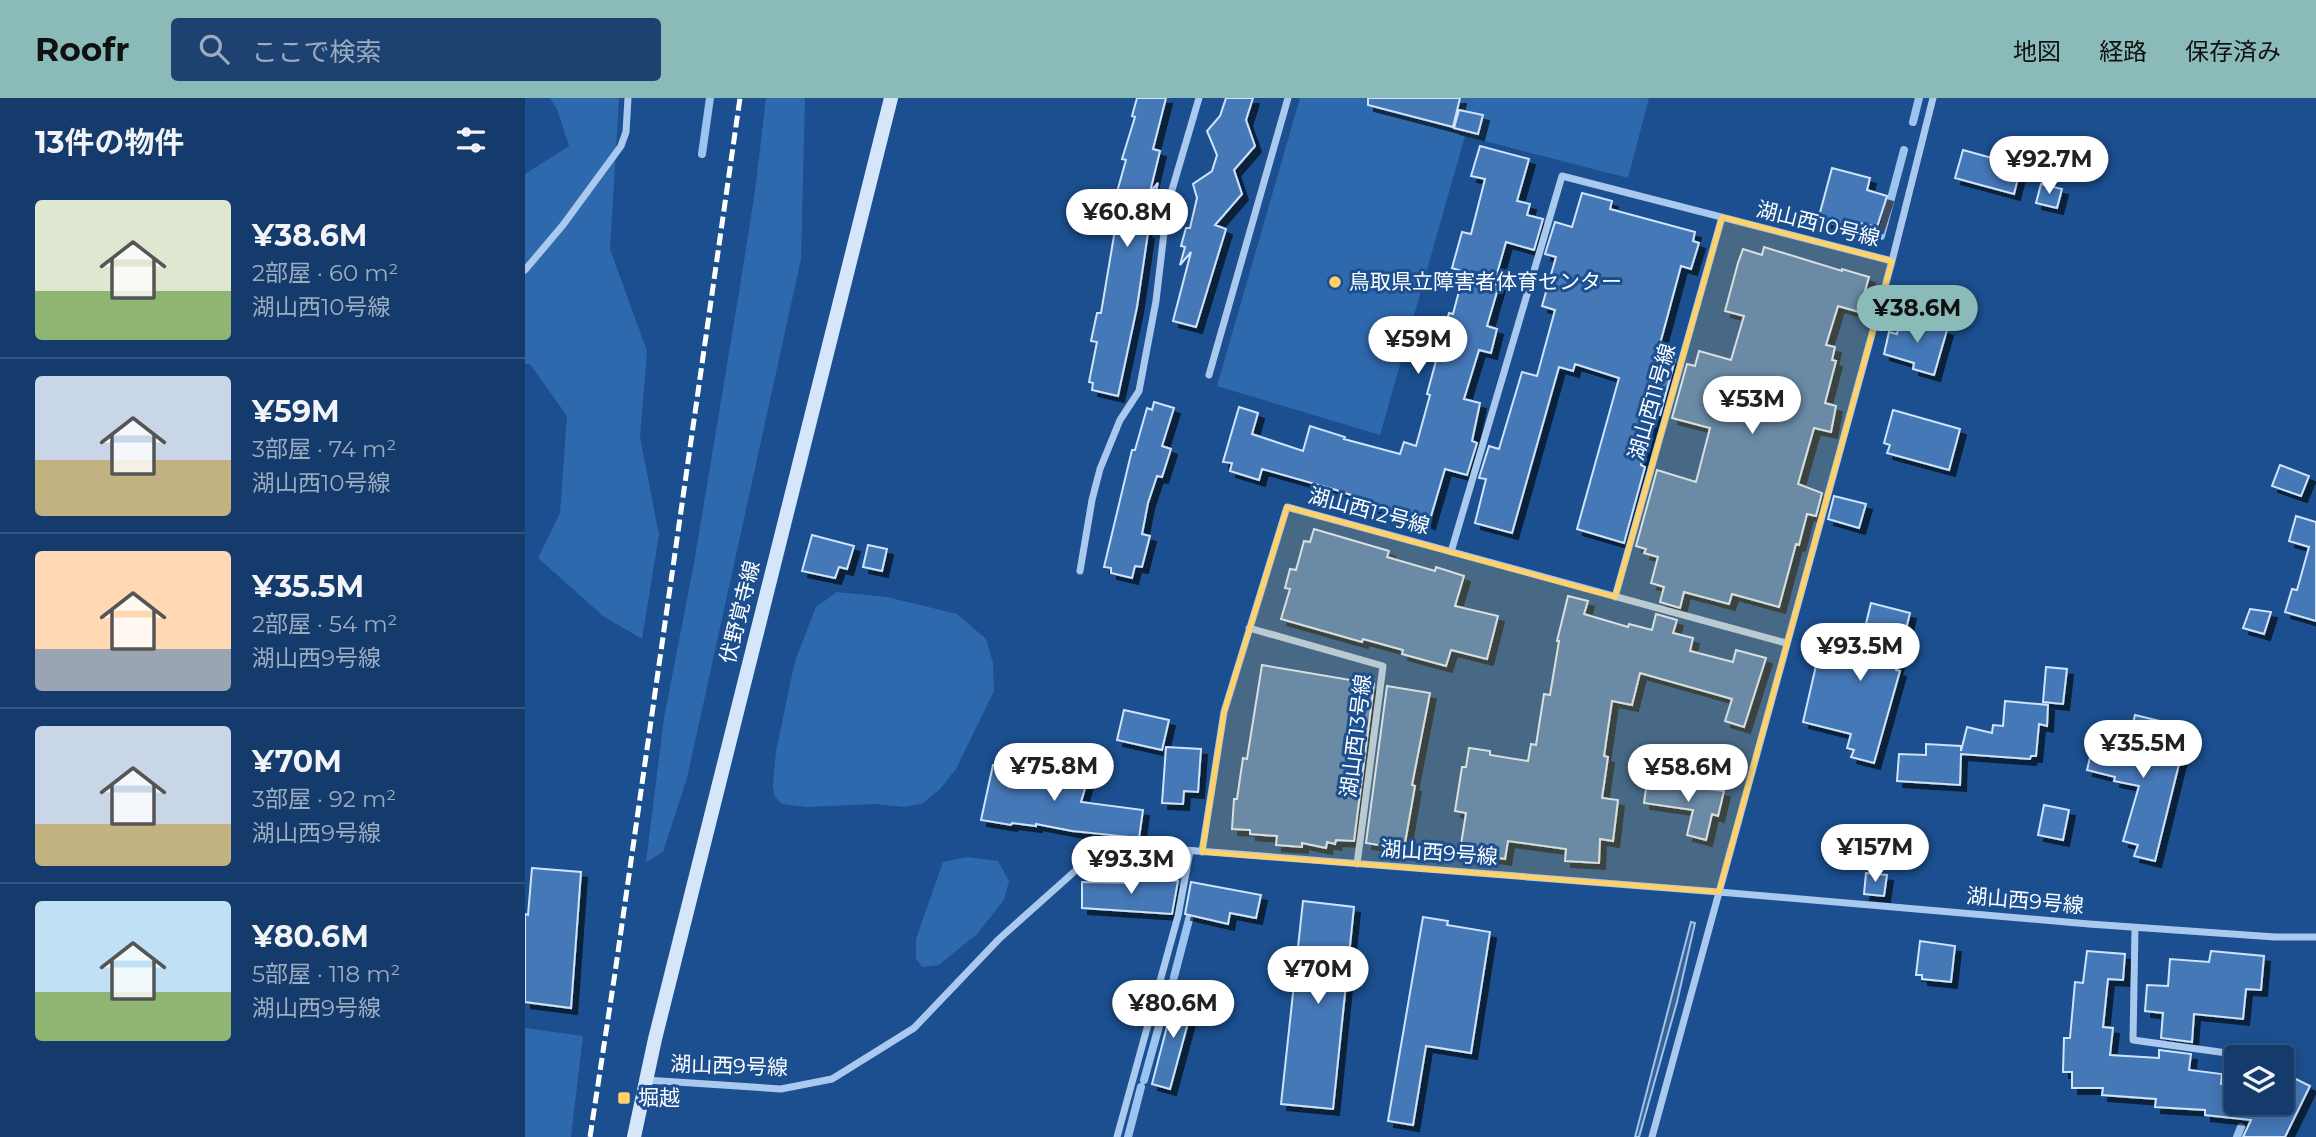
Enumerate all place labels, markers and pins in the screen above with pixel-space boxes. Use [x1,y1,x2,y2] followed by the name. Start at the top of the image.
[1992,136,2106,196] pin: ¥92.7M
[1070,190,1184,249] pin: ¥60.8M
[1349,269,1622,294] place label: 鳥取県立障害者体育センター
[1327,274,1343,290] marker: 鳥取県立障害者体育センター
[1860,286,1974,345] pin: ¥38.6M
[1377,316,1459,376] pin: ¥59M
[1711,376,1793,436] pin: ¥53M
[1803,624,1917,683] pin: ¥93.5M
[2086,720,2200,780] pin: ¥35.5M
[997,744,1111,803] pin: ¥75.8M
[1631,744,1745,804] pin: ¥58.6M
[1826,824,1924,884] pin: ¥157M
[1074,836,1188,896] pin: ¥93.3M
[1277,946,1359,1006] pin: ¥70M
[1116,981,1230,1040] pin: ¥80.6M
[638,1085,680,1110] place label: 堀越
[616,1090,632,1106] marker: 堀越

